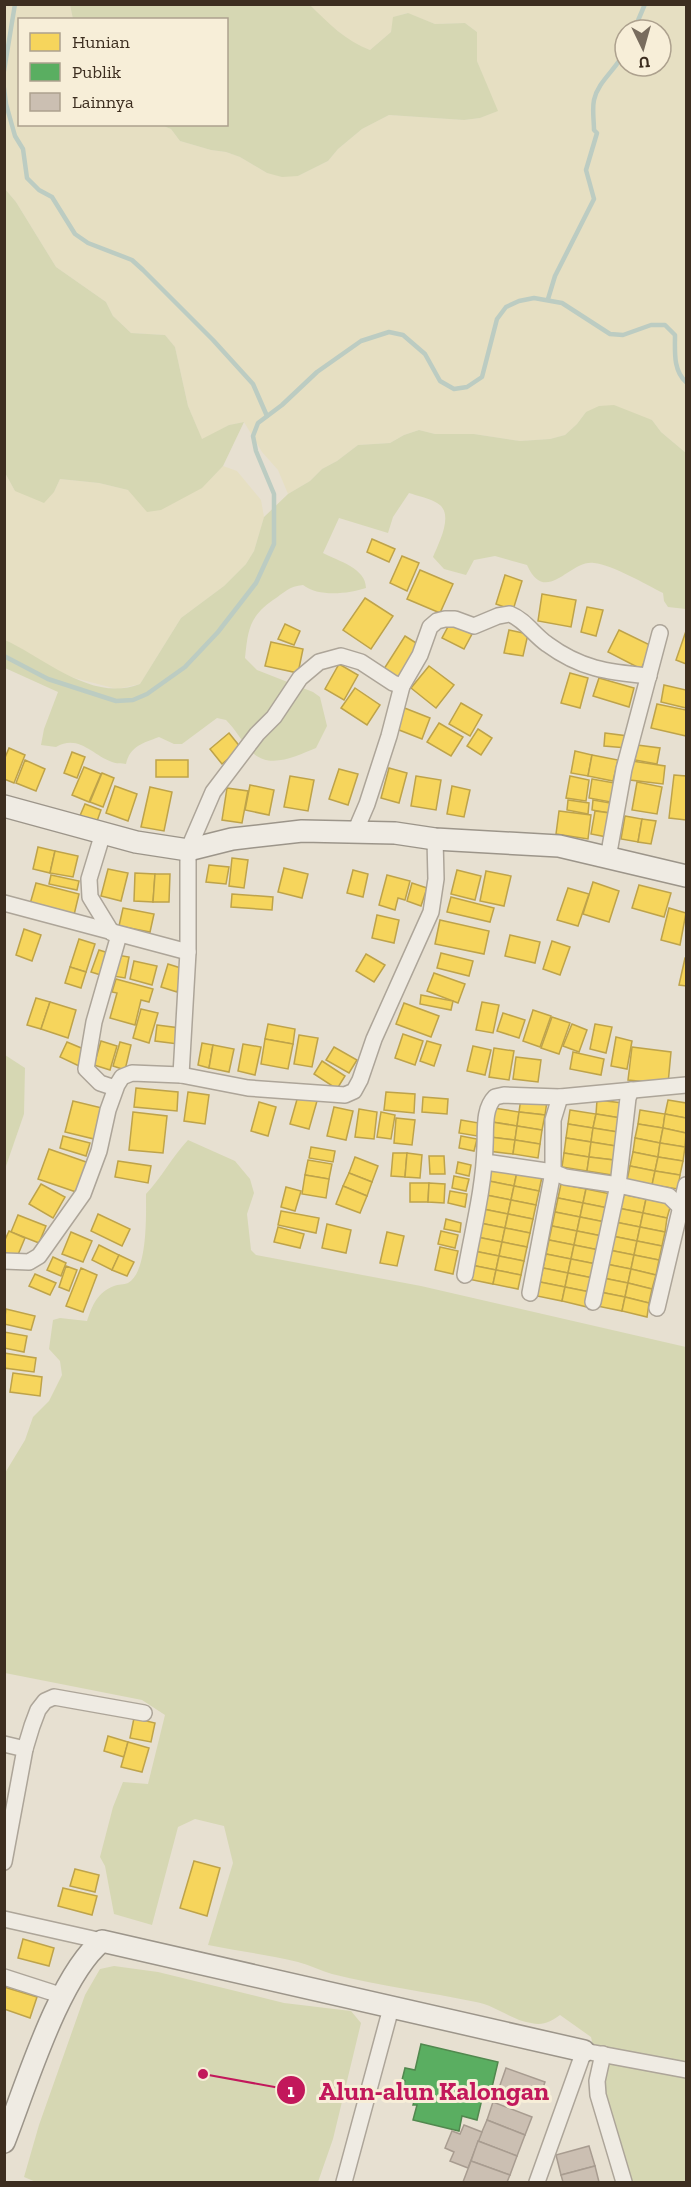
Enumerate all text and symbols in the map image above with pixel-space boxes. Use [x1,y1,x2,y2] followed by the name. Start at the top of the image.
[18,18,228,126] legend
[613,18,673,78] north arrow
[72,31,130,53] text: Hunian
[637,52,651,72] text: U
[72,61,122,83] text: Publik
[72,91,134,113] text: Lainnya
[276,2068,561,2112] callout: Alun-alun Kalongan
[319,2075,550,2107] text: Alun-alun Kalongan
[287,2080,295,2102] text: 1

